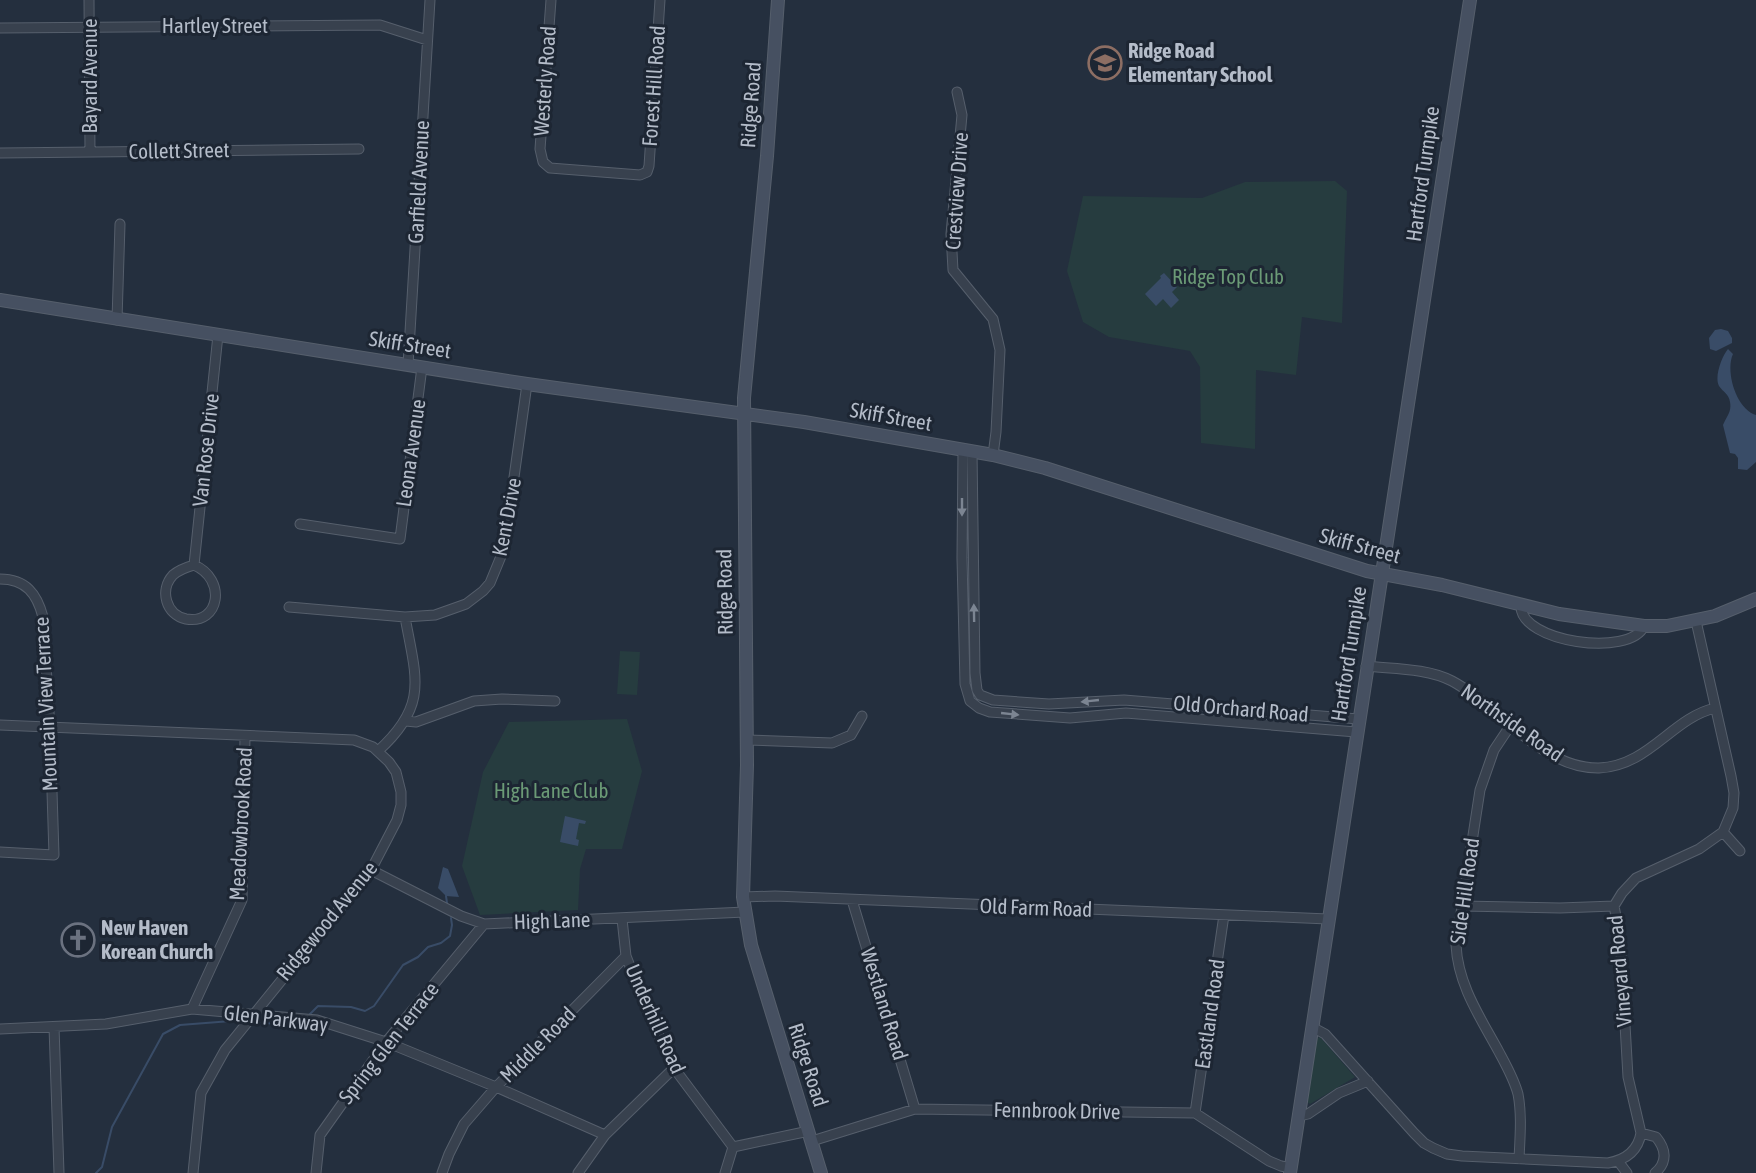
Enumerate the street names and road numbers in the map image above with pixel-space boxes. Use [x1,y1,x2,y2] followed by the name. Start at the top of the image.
[162,13,268,37] street label: Hartley Street
[77,18,101,134] street label: Bayard Avenue
[528,25,560,137] street label: Westerly Road
[637,25,669,147] street label: Forest Hill Road
[735,61,765,149] street label: Ridge Road
[1401,105,1443,243] street label: Hartford Turnpike
[403,120,433,244] street label: Garfield Avenue
[940,131,972,250] street label: Crestview Drive
[128,137,230,163] street label: Collett Street
[367,326,453,362] street label: Skiff Street
[187,392,223,508] street label: Van Rose Drive
[848,397,934,435] street label: Skiff Street
[391,398,429,508] street label: Leona Avenue
[487,476,525,558] street label: Kent Drive
[1317,523,1403,567] street label: Skiff Street
[711,549,737,635] street label: Ridge Road
[1325,585,1371,723] street label: Hartford Turnpike
[28,616,62,792] street label: Mountain View Terrace
[1457,678,1568,766] street label: Northside Road
[1172,690,1310,726] street label: Old Orchard Road
[224,747,256,901] street label: Meadowbrook Road
[1445,836,1483,946] street label: Side Hill Road
[271,856,382,985] street label: Ridgewood Avenue
[979,893,1093,921] street label: Old Farm Road
[513,907,591,933] street label: High Lane
[1602,914,1636,1028] street label: Vineyard Road
[857,945,913,1063] street label: Westland Road
[1189,957,1229,1070] street label: Eastland Road
[621,960,691,1077] street label: Underhill Road
[333,977,443,1108] street label: Spring Glen Terrace
[223,1000,330,1036] street label: Glen Parkway
[495,1002,580,1087] street label: Middle Road
[784,1020,834,1109] street label: Ridge Road
[993,1097,1121,1123] street label: Fennbrook Drive

